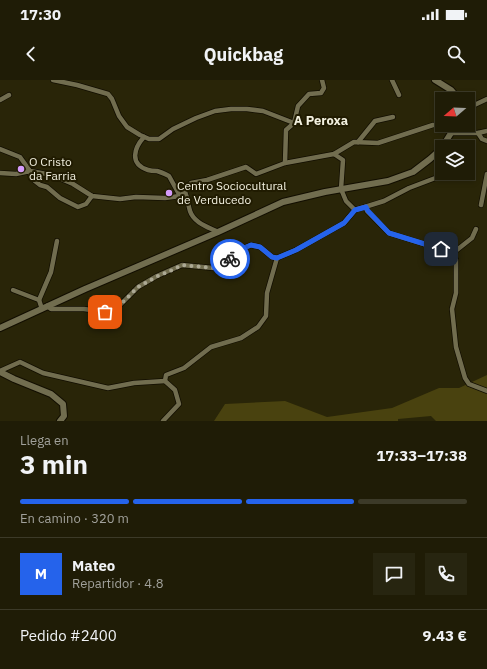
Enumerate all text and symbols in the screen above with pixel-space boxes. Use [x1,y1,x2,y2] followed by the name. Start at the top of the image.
[20,5,61,24] text: 17:30
[20,43,42,65] icon: back
[204,43,283,66] text: Quickbag
[445,43,467,65] icon: search
[435,92,475,132] north arrow
[435,92,475,180] map controls
[294,112,348,129] district label: A Peroxa
[435,140,475,180] button: layers
[29,154,77,183] place label: O Cristo da Farria
[16,164,26,174] marker: O Cristo da Farria
[177,178,287,207] place label: Centro Sociocultural de Verducedo
[164,188,174,198] marker: Centro Sociocultural de Verducedo
[424,232,458,266] pin
[430,238,452,260] icon: home
[210,239,250,279] courier
[219,248,241,270] icon: bike
[88,295,122,329] pin
[94,301,116,323] icon: bag
[20,432,69,449] text: Llega en
[376,446,467,465] text: 17:33–17:38
[20,447,88,481] text: 3 min
[20,510,129,527] text: En camino · 320 m
[373,553,415,595] button: chat
[425,553,467,595] button: phone
[72,556,115,575] text: Mateo
[35,564,47,583] text: M
[72,575,163,592] text: Repartidor · 4.8
[20,626,117,645] text: Pedido #2400
[422,626,467,645] text: 9.43 €

